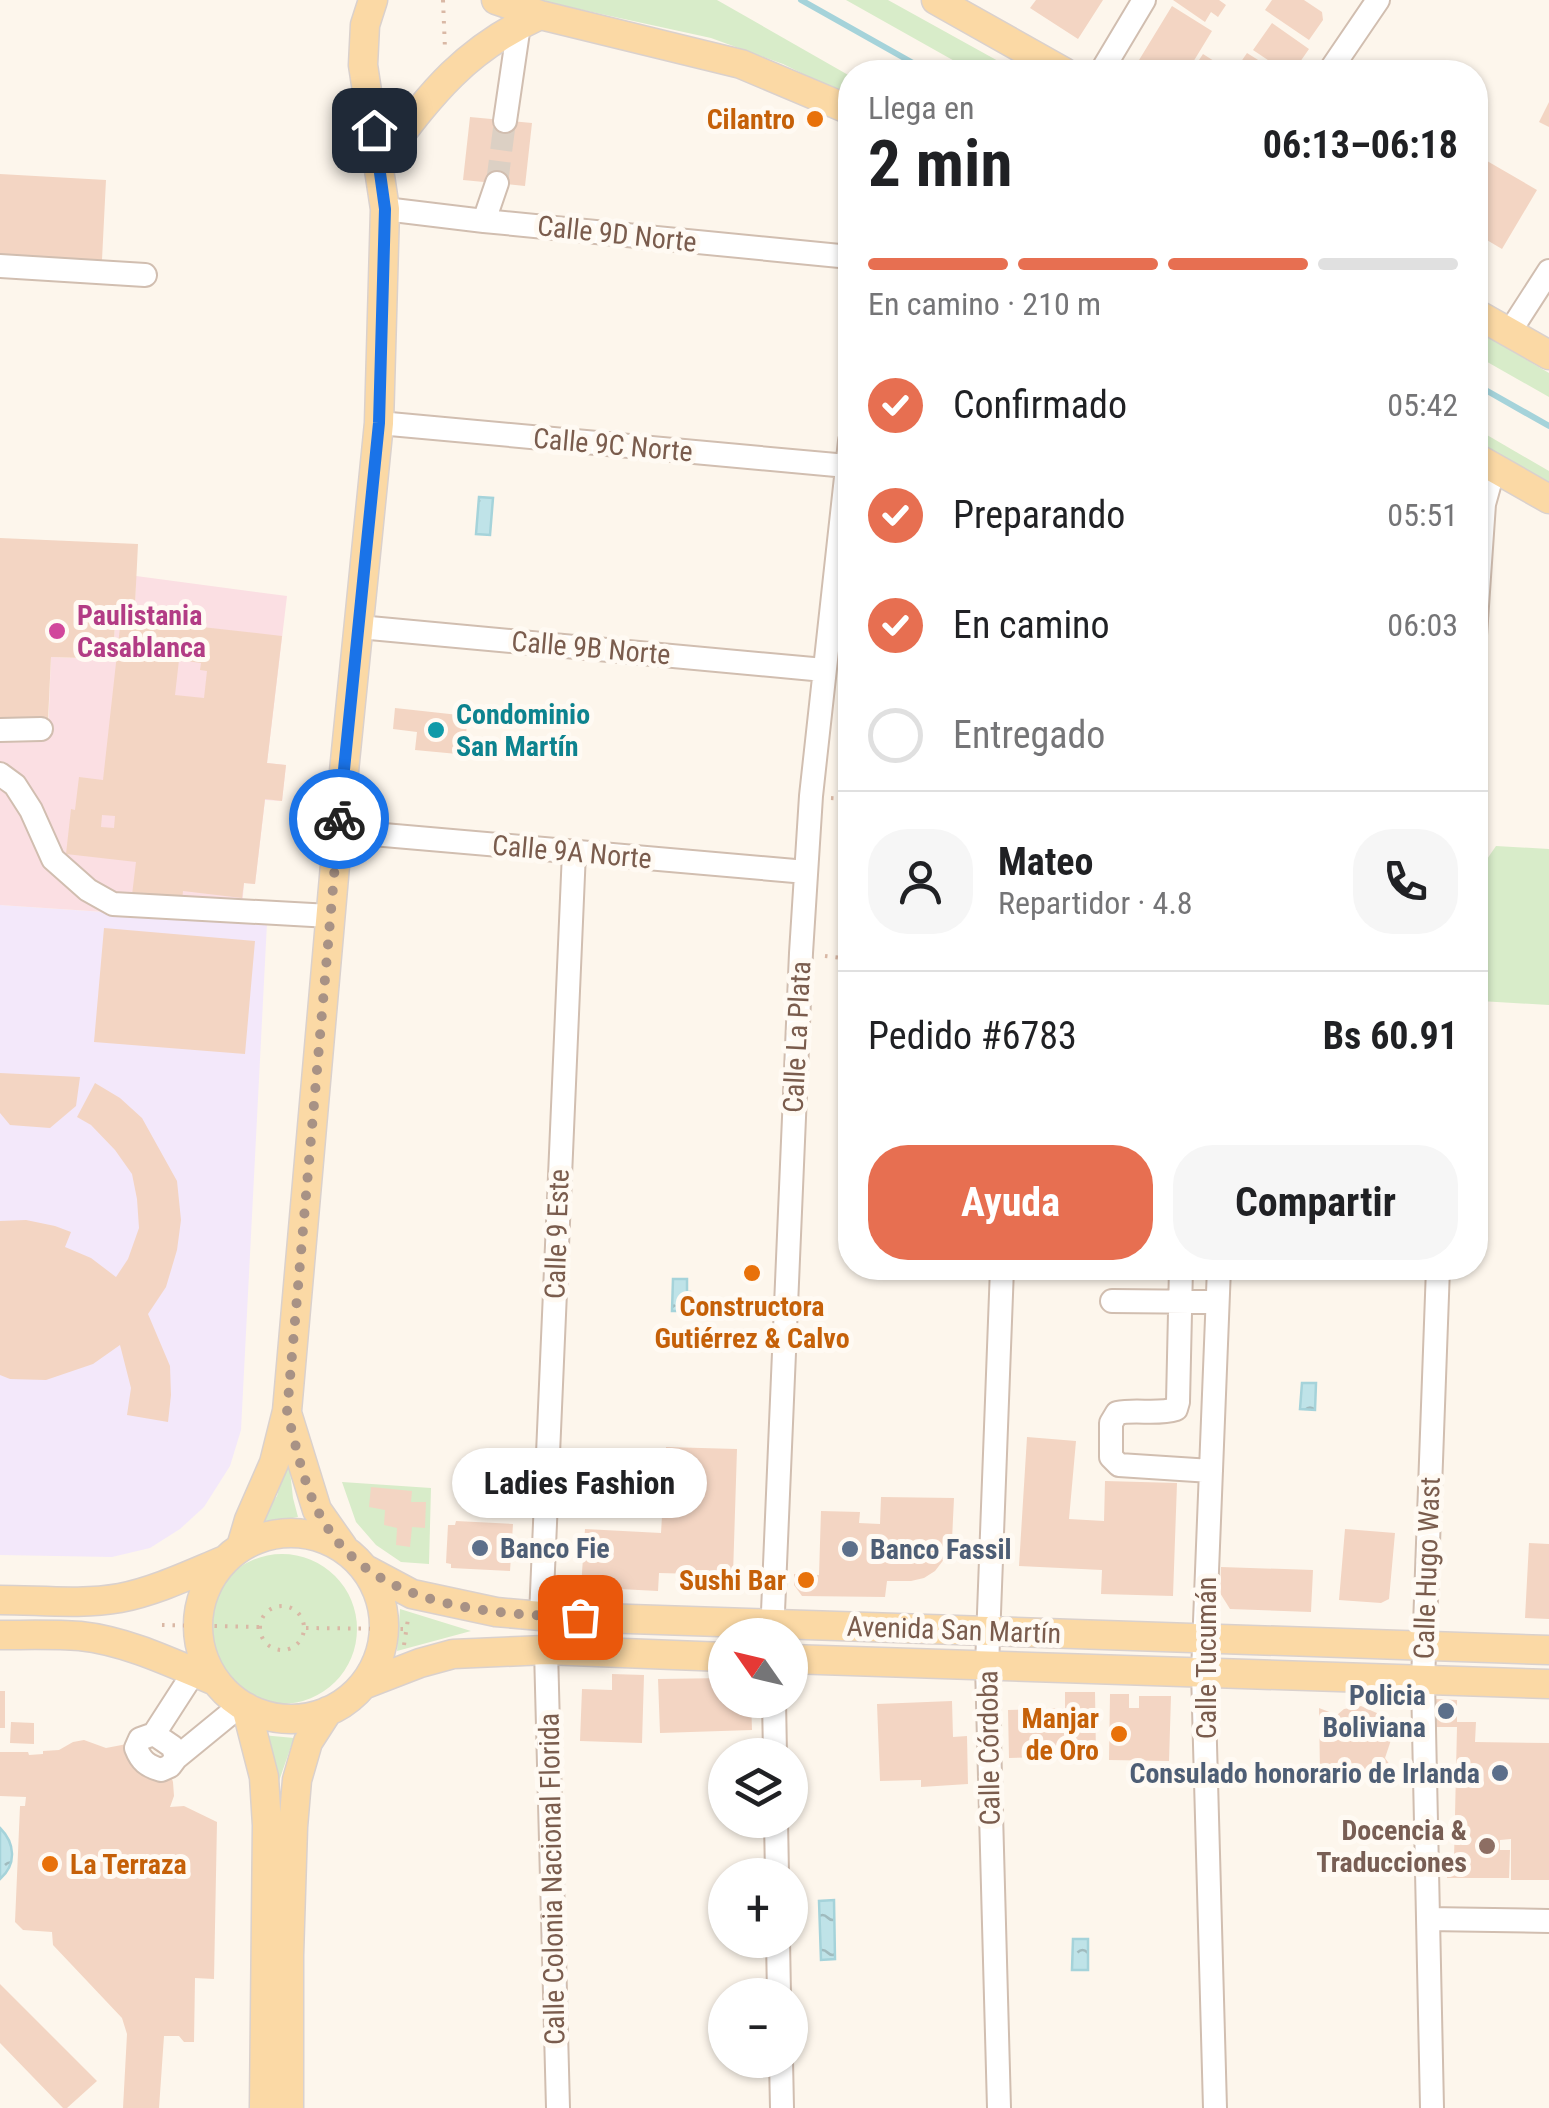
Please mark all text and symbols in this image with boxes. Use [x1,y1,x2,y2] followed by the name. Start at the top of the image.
[332,88,417,173] pin
[868,89,975,127] text: Llega en
[347,103,402,158] icon: home
[707,103,795,136] place label: Cilantro
[804,108,826,130] marker: Cilantro
[1263,123,1458,167] text: 06:13–06:18
[868,126,1012,202] text: 2 min
[536,209,698,259] street label: Calle 9D Norte
[868,285,1101,323] text: En camino · 210 m
[868,378,923,433] icon: check
[953,383,1127,427] text: Confirmado
[1387,386,1458,424] text: 05:42
[532,422,694,468] street label: Calle 9C Norte
[868,488,923,543] icon: check
[953,493,1125,537] text: Preparando
[1387,496,1458,534] text: 05:51
[868,598,923,653] icon: check
[77,599,206,664] place label: Paulistania Casablanca
[953,603,1110,647] text: En camino
[1387,606,1458,644] text: 06:03
[46,620,68,642] marker: Paulistania Casablanca
[510,625,672,671] street label: Calle 9B Norte
[456,698,590,763] place label: Condominio San Martín
[953,713,1105,757] text: Entregado
[425,719,447,741] marker: Condominio San Martín
[289,769,389,869] courier
[312,792,367,847] icon: bike
[491,829,653,875] street label: Calle 9A Norte
[868,829,973,934] button: person
[1353,829,1458,934] button: phone
[998,840,1093,884] text: Mateo
[998,884,1193,922] text: Repartidor · 4.8
[777,960,817,1114] street label: Calle La Plata
[868,1014,1077,1058] text: Pedido #6783
[1323,1014,1458,1058] text: Bs 60.91
[868,1145,1153,1260] button: Ayuda
[1173,1145,1458,1260] button: Compartir
[538,1168,576,1300] street label: Calle 9 Este
[741,1262,763,1284] marker: Constructora Gutiérrez & Calvo
[654,1290,850,1355] place label: Constructora Gutiérrez & Calvo
[452,1447,708,1517] callout: Ladies Fashion
[484,1464,675,1502] text: Ladies Fashion
[1407,1476,1447,1660] street label: Calle Hugo Wast
[500,1532,610,1565] place label: Banco Fie
[870,1533,1012,1566] place label: Banco Fassil
[469,1537,491,1559] marker: Banco Fie
[839,1538,861,1560] marker: Banco Fassil
[679,1564,786,1597] place label: Sushi Bar
[795,1569,817,1591] marker: Sushi Bar
[538,1575,623,1660] pin
[1190,1577,1223,1739] street label: Calle Tucumán
[553,1590,608,1645] icon: bag
[846,1610,1062,1650] street label: Avenida San Martín
[708,1618,808,1718] north arrow
[708,1618,808,2078] map controls
[971,1670,1007,1826] street label: Calle Córdoba
[1322,1679,1426,1744] place label: Policia Boliviana
[1435,1700,1457,1722] marker: Policia Boliviana
[1021,1702,1099,1767] place label: Manjar de Oro
[533,1713,571,2045] street label: Calle Colonia Nacional Florida
[1108,1723,1130,1745] marker: Manjar de Oro
[708,1738,808,1838] button: layers
[1129,1757,1480,1790] place label: Consulado honorario de Irlanda
[1489,1762,1511,1784] marker: Consulado honorario de Irlanda
[1316,1814,1467,1879] place label: Docencia & Traducciones
[1476,1835,1498,1857] marker: Docencia & Traducciones
[70,1848,187,1881] place label: La Terraza
[39,1853,61,1875] marker: La Terraza
[708,1858,808,1958] button: +
[708,1978,808,2078] button: −

